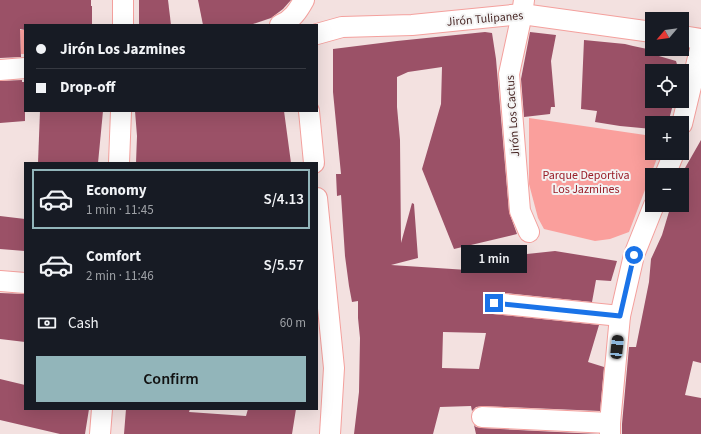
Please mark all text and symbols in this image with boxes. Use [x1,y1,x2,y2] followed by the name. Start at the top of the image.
[446,7,524,31] street label: Jirón Tulipanes
[645,12,689,56] north arrow
[645,12,689,212] map controls
[60,39,185,60] text: Jirón Los Jazmines
[645,64,689,108] button: locate
[502,75,524,157] street label: Jirón Los Cactus
[60,77,115,98] text: Drop-off
[645,116,689,160] button: +
[543,167,630,198] park label: Parque Deportiva Los Jazmines
[645,168,689,212] button: −
[86,180,147,201] text: Economy
[38,181,74,217] icon: car
[263,189,304,210] text: S/4.13
[86,201,154,219] text: 1 min · 11:45
[461,245,527,273] callout: 1 min
[86,246,141,267] text: Comfort
[625,246,643,264] route start
[38,247,74,283] icon: car
[479,250,509,268] text: 1 min
[263,255,304,276] text: S/5.57
[86,267,154,285] text: 2 min · 11:46
[485,294,503,312] route end
[36,312,58,334] icon: cash
[68,313,99,334] text: Cash
[280,314,306,332] text: 60 m
[610,334,624,360] car
[36,356,306,402] button: Confirm

